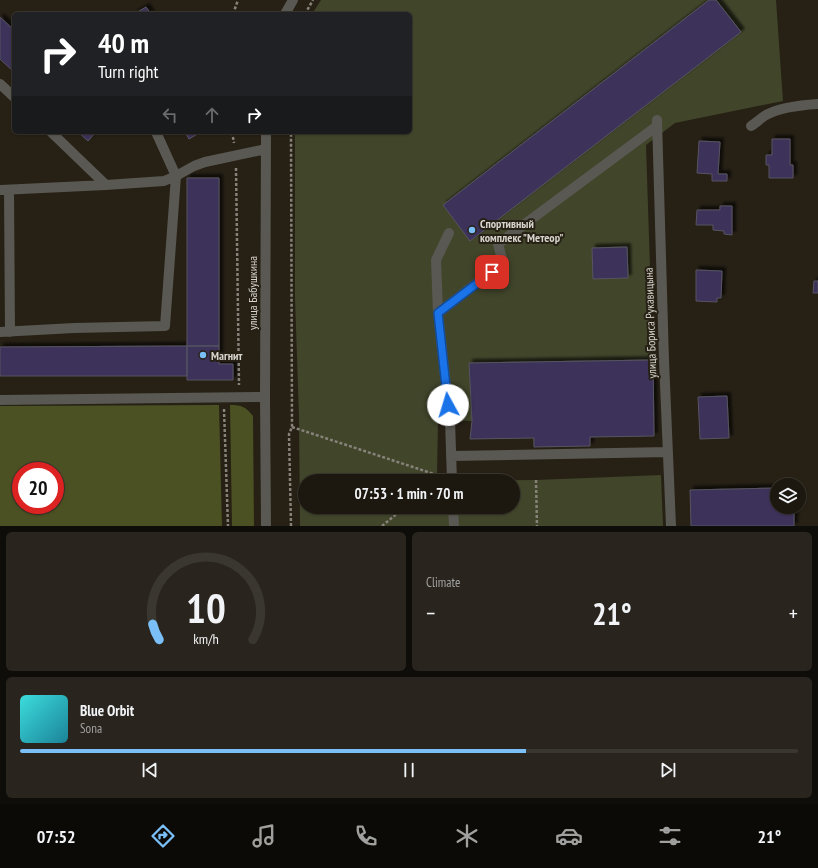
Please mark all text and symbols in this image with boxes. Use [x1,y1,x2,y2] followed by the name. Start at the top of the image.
[98,24,149,61] text: 40 m
[32,28,84,80] icon: right
[98,60,158,83] text: Turn right
[159,104,181,126] icon: left
[201,104,223,126] icon: ahead
[243,104,265,126] icon: right
[480,216,564,245] place label: Спортивный комплекс "Метеор"
[467,225,477,235] marker: Спортивный комплекс "Метеор"
[475,255,509,289] pin
[245,256,260,330] street label: улица Бабушкина
[481,261,503,283] icon: arrive
[641,267,659,379] street label: улица Бориса Рукавицына
[211,348,243,363] place label: Магнит
[198,350,208,360] marker: Магнит
[427,384,469,426] position arrow
[12,462,64,514] speed limit sign: 20
[770,478,806,514] map controls
[770,478,806,514] button: layers
[355,484,463,503] text: 07:53 · 1 min · 70 m
[426,574,460,591] text: Climate
[186,580,226,633] text: 10
[592,594,632,633] text: 21°
[426,599,435,627] text: −
[789,599,798,627] text: +
[193,628,219,647] text: km/h
[80,701,134,720] text: Blue Orbit
[80,720,102,737] text: Sona
[139,759,161,781] icon: previous
[398,759,420,781] icon: pause
[657,759,679,781] icon: next
[149,822,177,850] icon: directions
[250,822,278,850] icon: music
[352,822,380,850] icon: phone
[453,822,481,850] icon: climate
[555,822,583,850] icon: car
[656,822,684,850] icon: filters
[37,825,76,848] text: 07:52
[757,825,781,848] text: 21°

